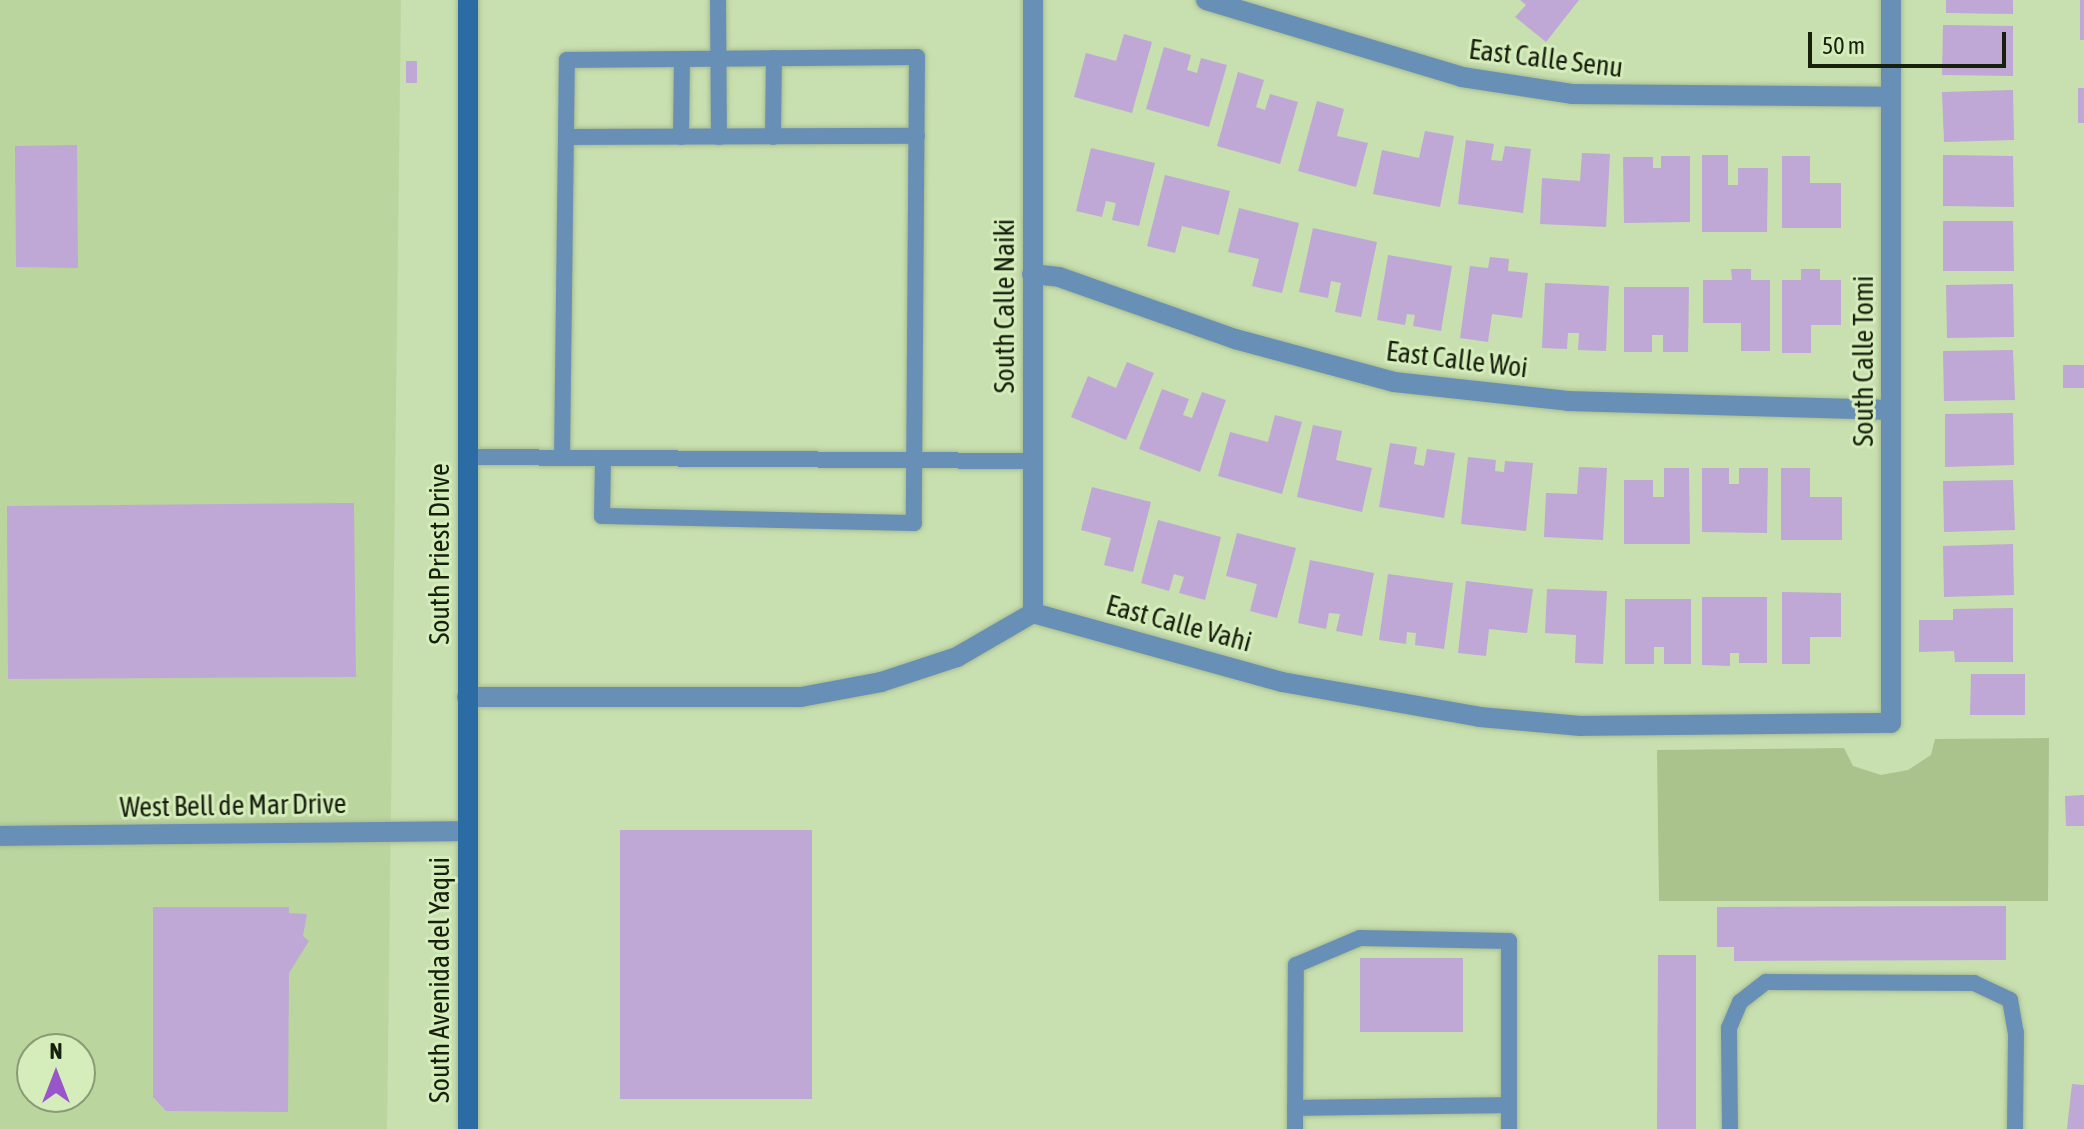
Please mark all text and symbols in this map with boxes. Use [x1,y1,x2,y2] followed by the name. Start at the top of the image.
[1812,16,2010,66] scale bar
[1467,32,1625,84] street label: East Calle Senu
[1822,32,1865,59] text: 50 m
[987,219,1021,393] street label: South Calle Naiki
[1846,275,1880,447] street label: South Calle Tomi
[1384,334,1530,384] street label: East Calle Woi
[422,463,456,645] street label: South Priest Drive
[1103,587,1255,659] street label: East Calle Vahi
[119,786,347,824] street label: West Bell de Mar Drive
[422,857,456,1103] street label: South Avenida del Yaqui
[16,1033,96,1113] north arrow
[50,1038,62,1064] text: N

